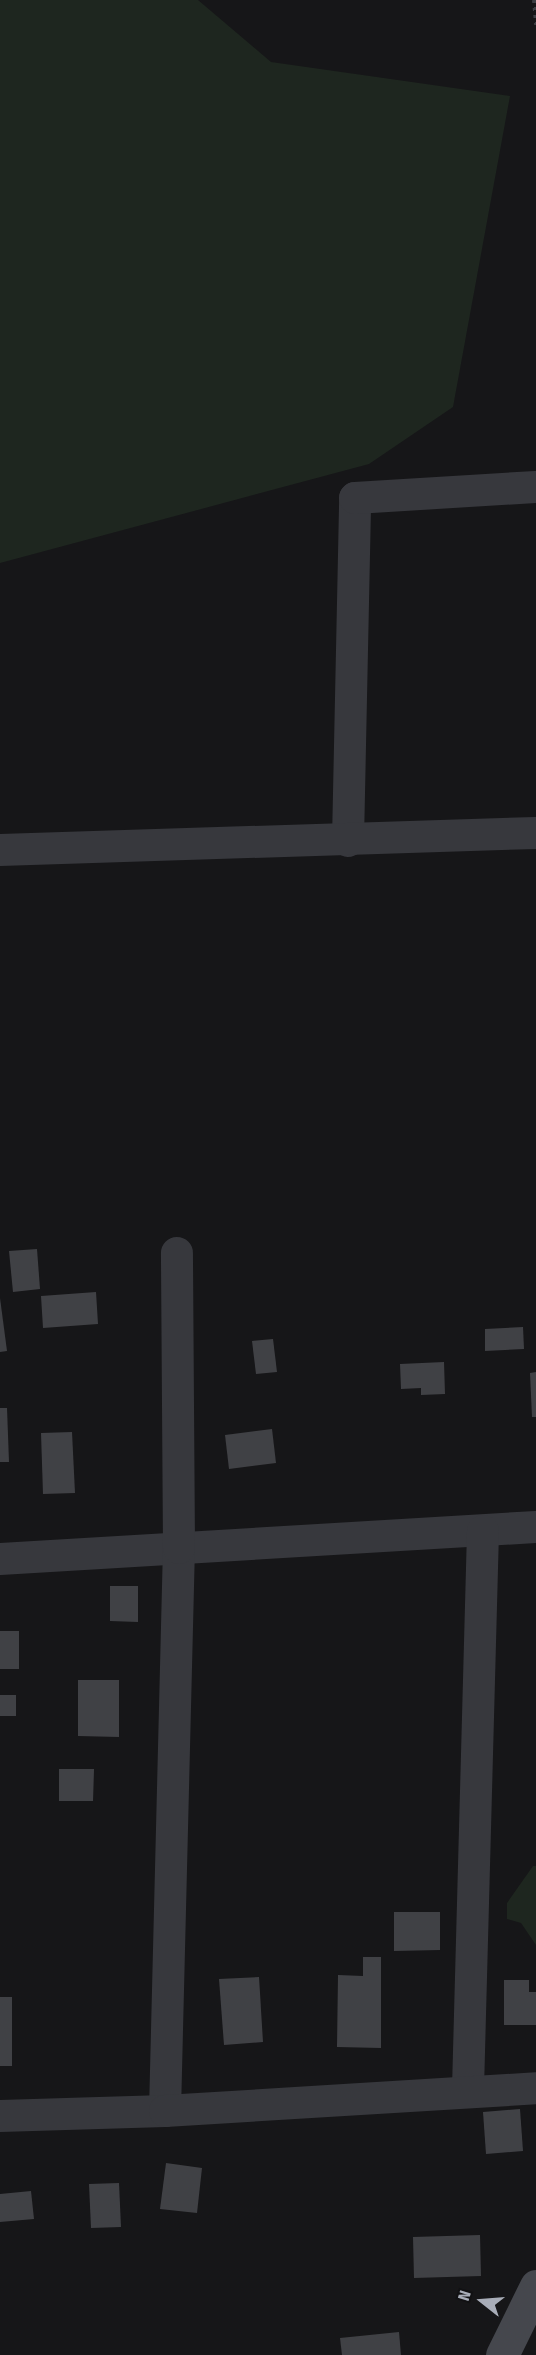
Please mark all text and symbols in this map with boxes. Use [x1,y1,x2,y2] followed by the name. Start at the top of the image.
[452,2271,512,2331] north arrow
[454,2288,475,2303] text: N

